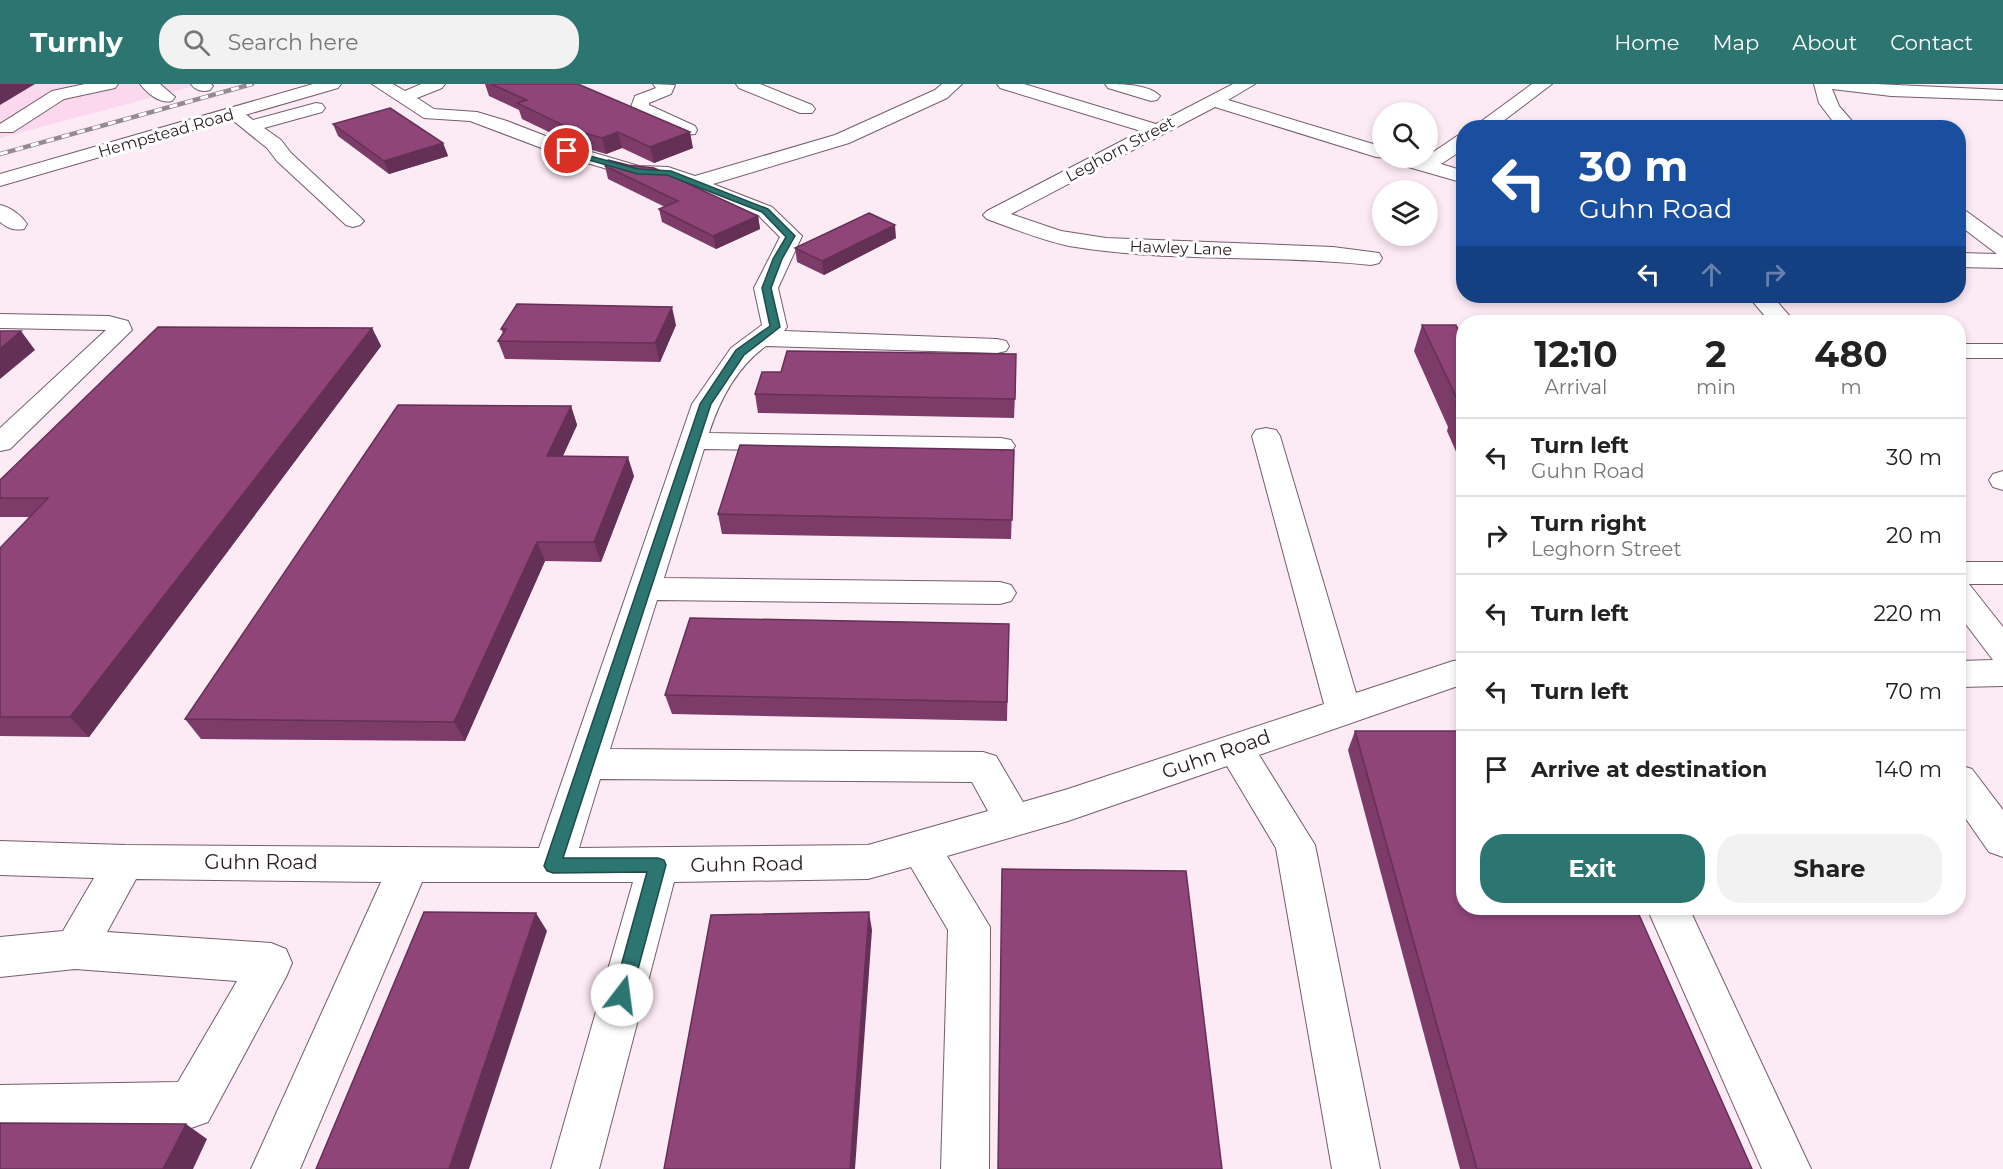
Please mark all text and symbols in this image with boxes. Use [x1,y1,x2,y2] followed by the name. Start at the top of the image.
[159,15,579,69] search box
[30,25,123,59] text: Turnly
[180,26,213,59] icon: search
[228,29,359,56] text: Search here
[1614,30,1679,55] text: Home
[1712,30,1759,55] text: Map
[1792,30,1857,55] text: About
[1890,30,1973,55] text: Contact
[1372,102,1438,246] map controls
[1372,102,1438,168] button: search
[96,105,236,161] street label: Hempstead Road
[1062,112,1178,186] street label: Leghorn Street
[541,125,592,176] pin
[550,134,583,167] icon: arrive
[1579,140,1688,192] text: 30 m
[1480,144,1558,222] icon: left
[1372,180,1438,246] button: layers
[1579,192,1732,225] text: Guhn Road
[1129,237,1233,259] street label: Hawley Lane
[1632,258,1665,291] icon: left
[1695,258,1728,291] icon: ahead
[1758,258,1791,291] icon: right
[1534,332,1618,376] text: 12:10
[1705,332,1727,376] text: 2
[1814,332,1888,376] text: 480
[1544,375,1608,399] text: Arrival
[1696,375,1736,399] text: min
[1840,375,1862,399] text: m
[1531,432,1629,459] text: Turn left
[1480,441,1513,474] icon: left
[1886,444,1942,471] text: 30 m
[1531,459,1644,483] text: Guhn Road
[1531,510,1646,537] text: Turn right
[1480,519,1513,552] icon: right
[1886,522,1942,549] text: 20 m
[1531,537,1682,561] text: Leghorn Street
[1480,597,1513,630] icon: left
[1531,600,1629,627] text: Turn left
[1873,600,1942,627] text: 220 m
[1480,675,1513,708] icon: left
[1531,678,1629,705] text: Turn left
[1886,678,1942,705] text: 70 m
[1158,724,1274,784] street label: Guhn Road
[1480,753,1513,786] icon: arrive
[1531,756,1767,783] text: Arrive at destination
[1876,756,1942,783] text: 140 m
[1480,834,1705,903] button: Exit
[1717,834,1942,903] button: Share
[204,850,318,874] street label: Guhn Road
[690,851,804,877] street label: Guhn Road
[590,963,654,1027] position arrow

